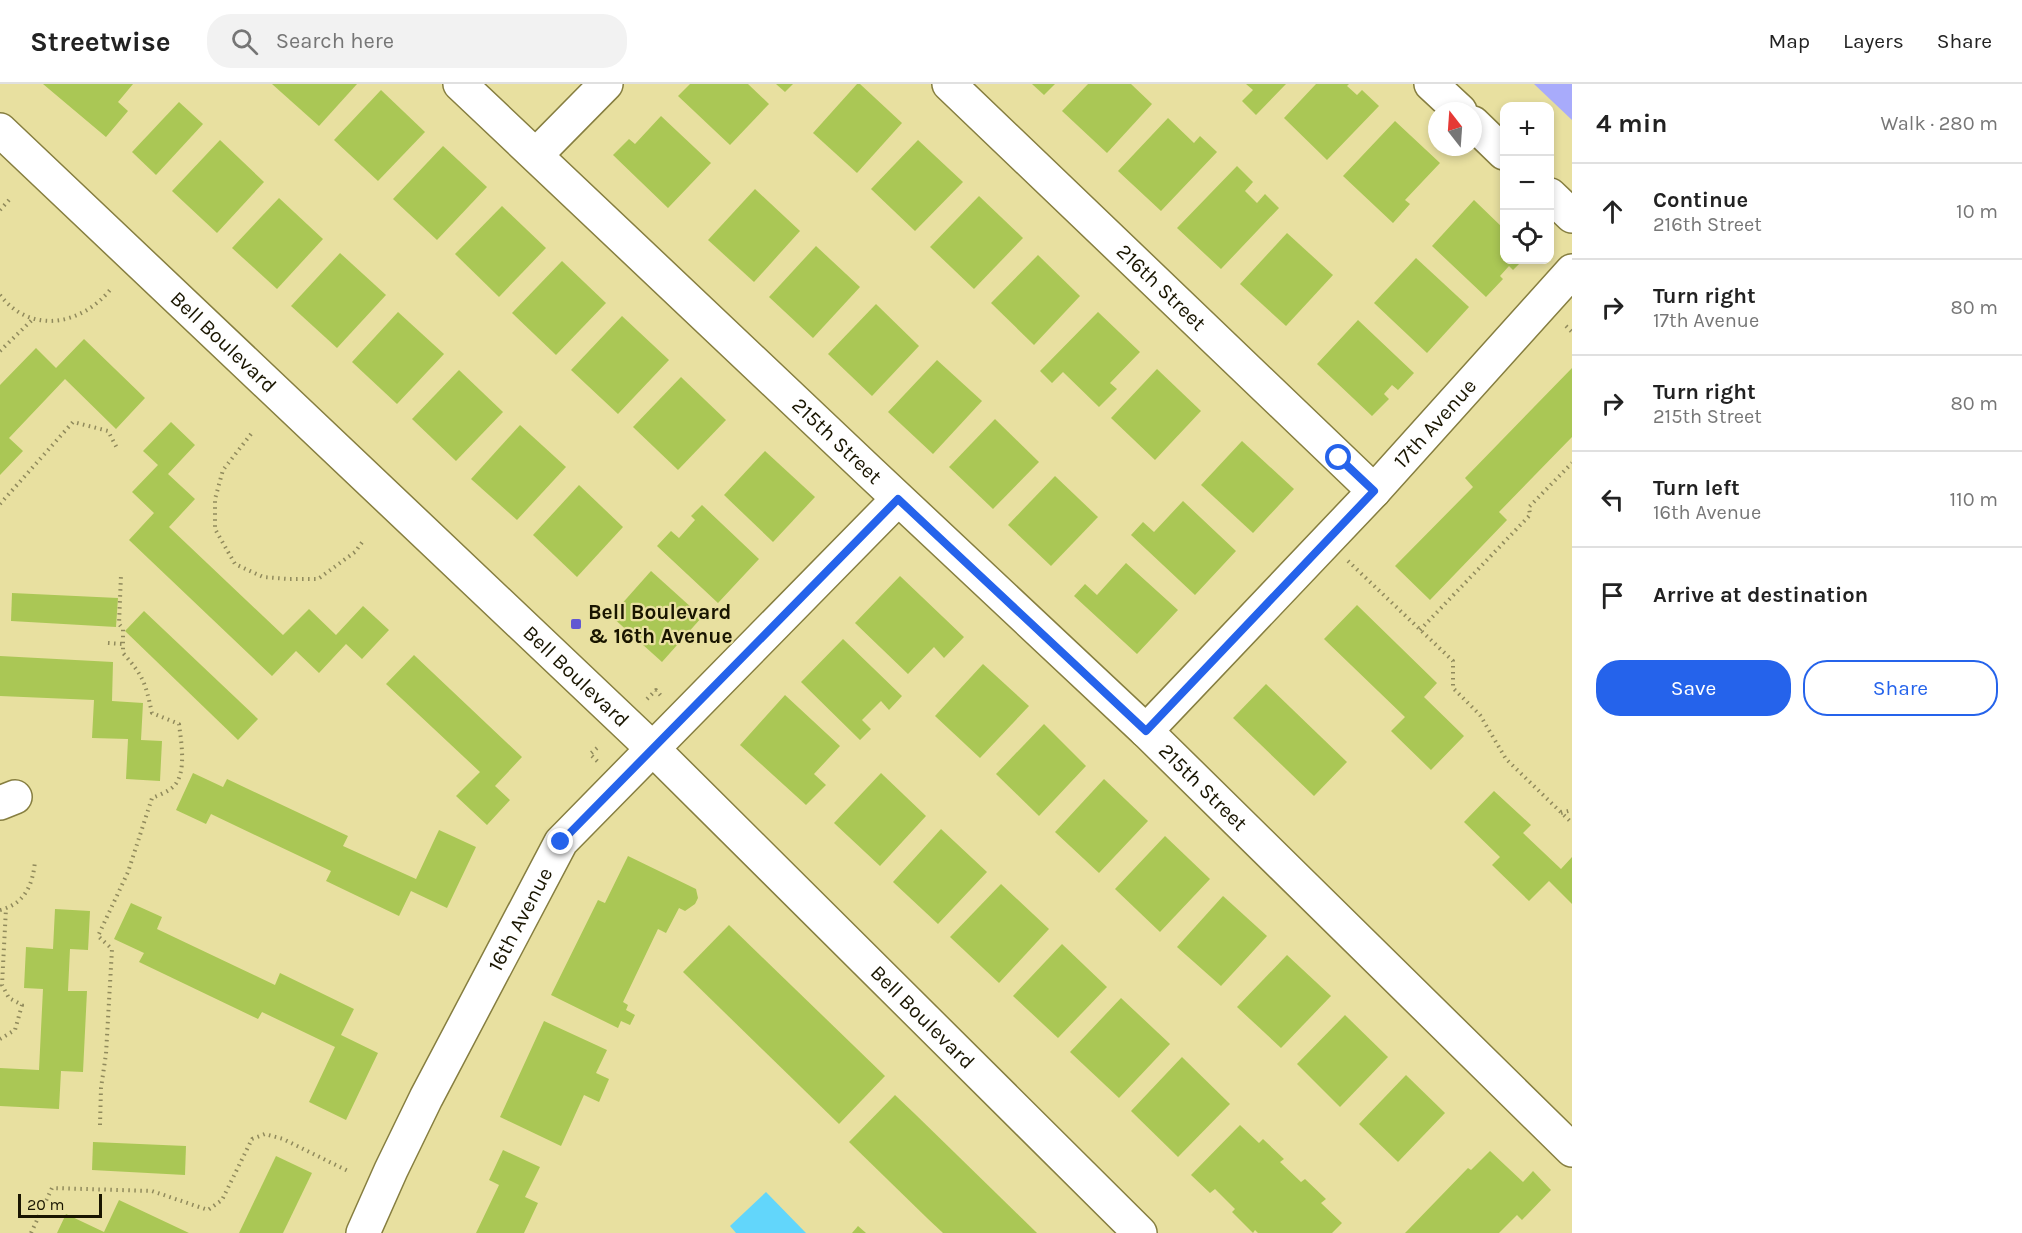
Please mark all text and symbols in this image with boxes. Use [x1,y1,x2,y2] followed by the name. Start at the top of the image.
[207,14,627,68] search box
[30,25,171,58] text: Streetwise
[228,25,261,58] icon: search
[276,28,394,54] text: Search here
[1768,29,1810,53] text: Map
[1843,29,1904,53] text: Layers
[1937,29,1992,53] text: Share
[1428,102,1482,156] north arrow
[1500,102,1554,264] map controls
[1500,102,1554,156] button: +
[1596,108,1667,139] text: 4 min
[1881,112,1998,135] text: Walk · 280 m
[1500,156,1554,210] button: −
[1653,187,1748,213] text: Continue
[1596,195,1629,228] icon: ahead
[1956,200,1998,223] text: 10 m
[1500,210,1554,264] button: locate
[1653,213,1762,236] text: 216th Street
[1112,239,1211,336] street label: 216th Street
[1653,283,1756,309] text: Turn right
[166,286,281,398] street label: Bell Boulevard
[1596,291,1629,324] icon: right
[1950,296,1998,319] text: 80 m
[1653,309,1759,332] text: 17th Avenue
[1389,374,1481,473] street label: 17th Avenue
[1653,379,1756,405] text: Turn right
[1596,387,1629,420] icon: right
[1950,392,1998,415] text: 80 m
[787,393,887,489] street label: 215th Street
[1653,405,1762,428] text: 215th Street
[1325,444,1351,470] route start
[1653,475,1740,501] text: Turn left
[1596,483,1629,516] icon: left
[1949,488,1998,511] text: 110 m
[1653,501,1761,524] text: 16th Avenue
[1596,579,1629,612] icon: arrive
[1653,582,1868,608] text: Arrive at destination
[588,600,733,648] place label: Bell Boulevard & 16th Avenue
[569,617,583,631] marker: Bell Boulevard & 16th Avenue
[518,620,634,732] street label: Bell Boulevard
[1596,660,1791,716] button: Save
[1803,660,1998,716] button: Share
[1154,738,1252,836] street label: 215th Street
[547,828,573,854] route end
[483,863,557,975] street label: 16th Avenue
[866,960,980,1074] street label: Bell Boulevard
[18,1191,102,1218] scale bar
[27,1195,65,1214] text: 20 m

